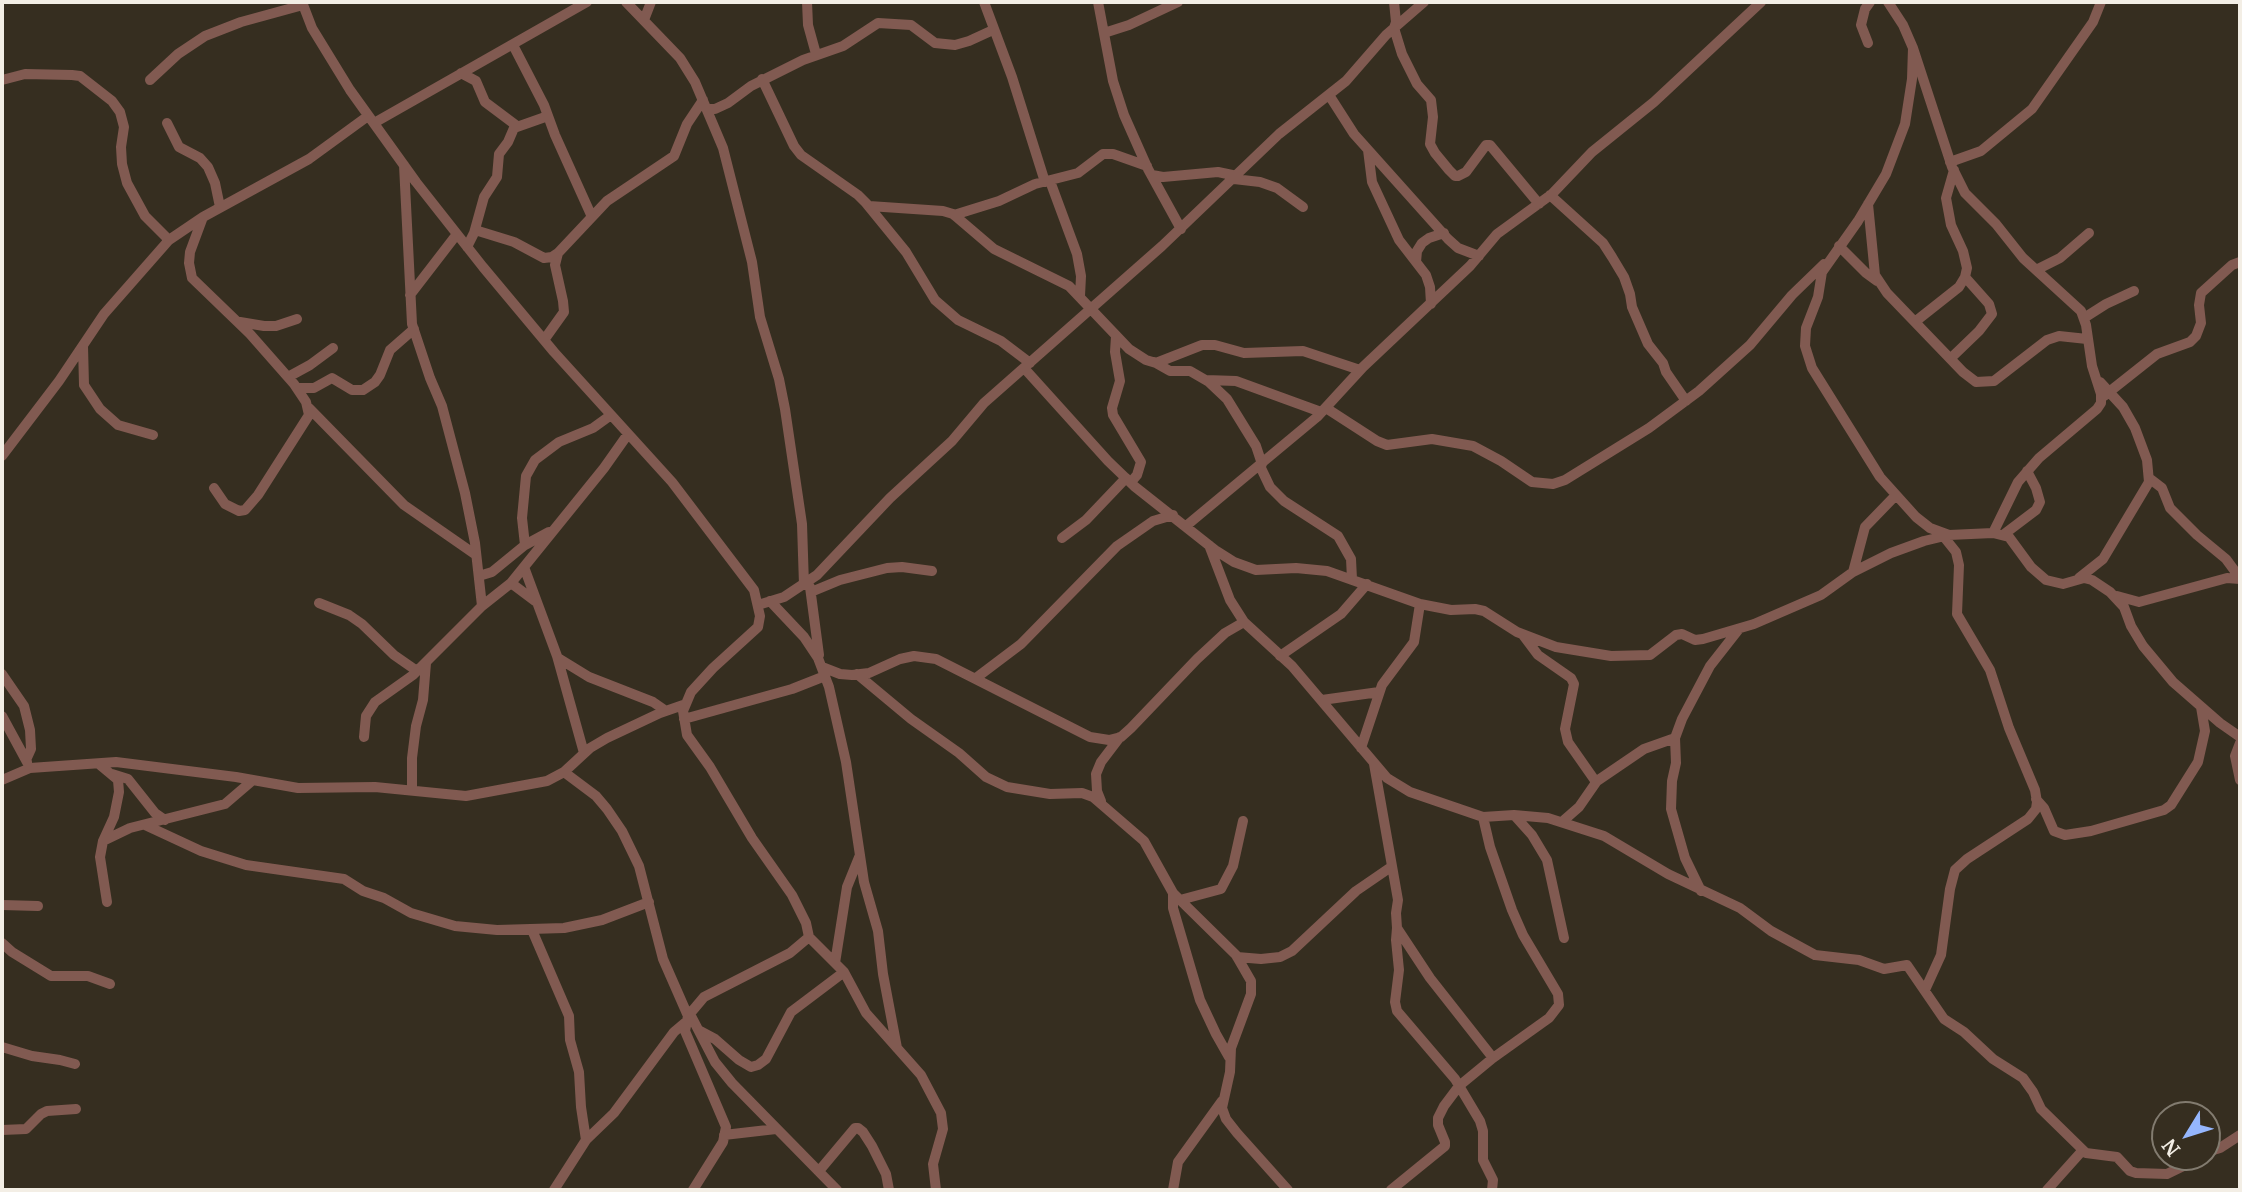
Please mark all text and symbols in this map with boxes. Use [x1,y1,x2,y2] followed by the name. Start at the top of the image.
[2151,1101,2221,1171] north arrow
[2157,1134,2185,1161] text: N

